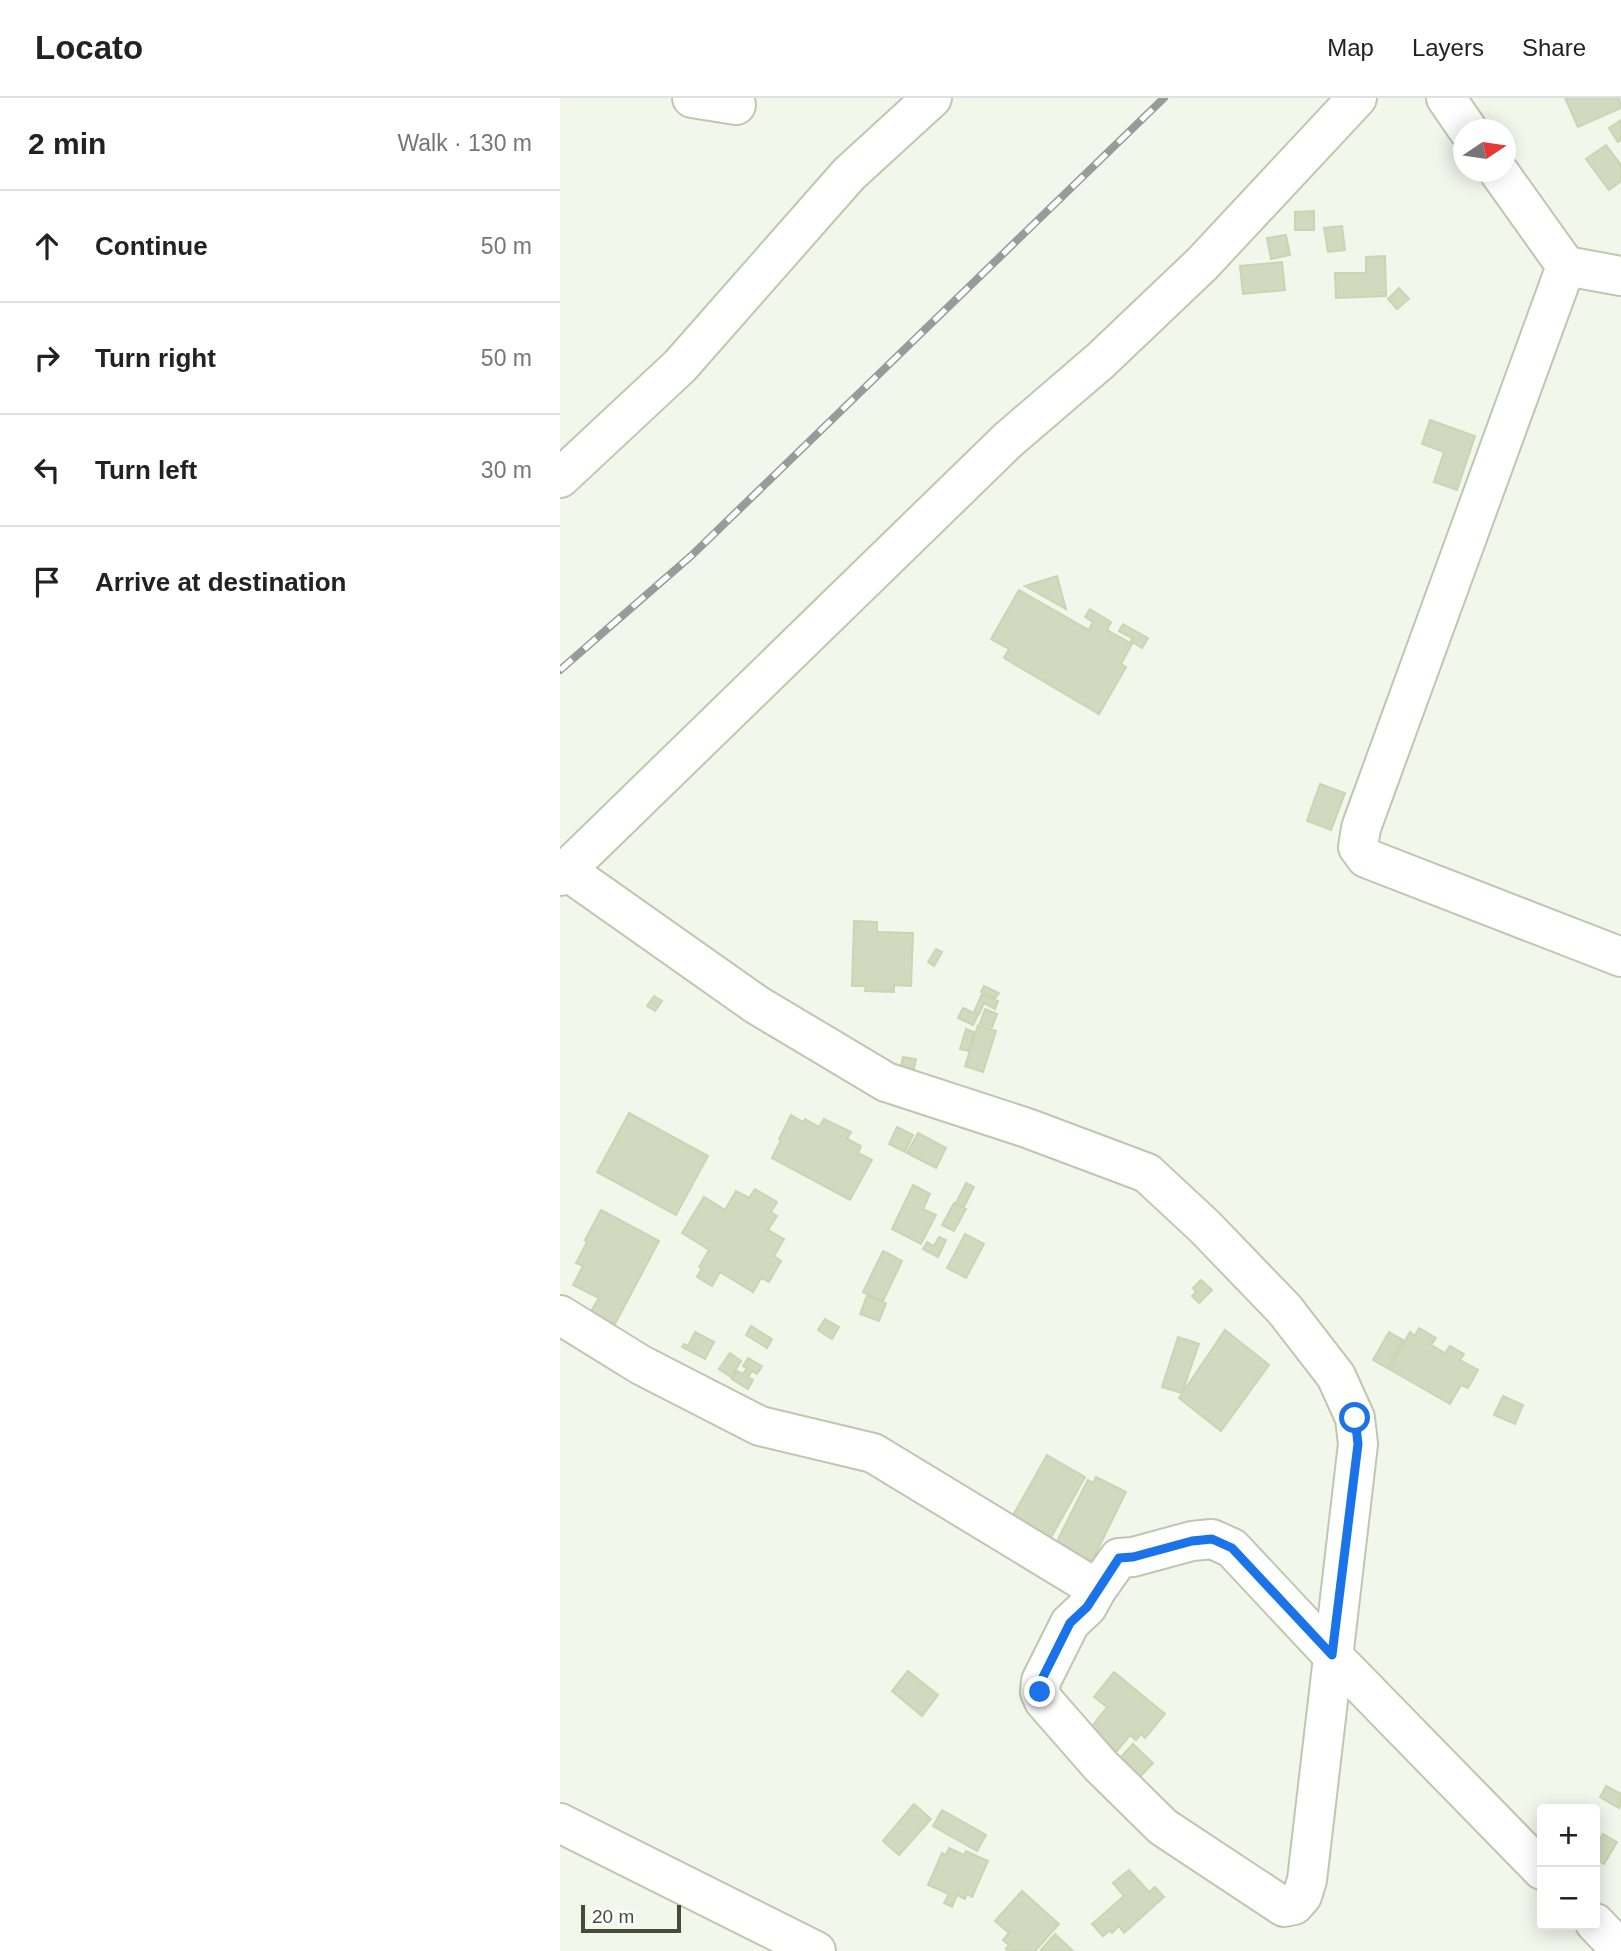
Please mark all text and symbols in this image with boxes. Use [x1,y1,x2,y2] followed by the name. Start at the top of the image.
[35,29,143,66] text: Locato
[1327,34,1374,61] text: Map
[1412,34,1484,61] text: Layers
[1522,34,1586,61] text: Share
[1453,119,1516,182] north arrow
[28,127,106,160] text: 2 min
[397,130,532,156] text: Walk · 130 m
[28,227,66,265] icon: ahead
[95,231,208,261] text: Continue
[481,233,532,259] text: 50 m
[28,339,66,377] icon: right
[95,343,216,373] text: Turn right
[481,345,532,371] text: 50 m
[28,451,66,489] icon: left
[95,455,197,485] text: Turn left
[481,457,532,483] text: 30 m
[28,563,66,601] icon: arrive
[95,567,346,597] text: Arrive at destination
[1339,1402,1370,1433] route start
[1024,1676,1055,1707] route end
[1537,1804,1600,1930] map controls
[1537,1804,1600,1867] button: +
[1537,1867,1600,1930] button: −
[581,1902,681,1934] scale bar
[592,1906,634,1927] text: 20 m

